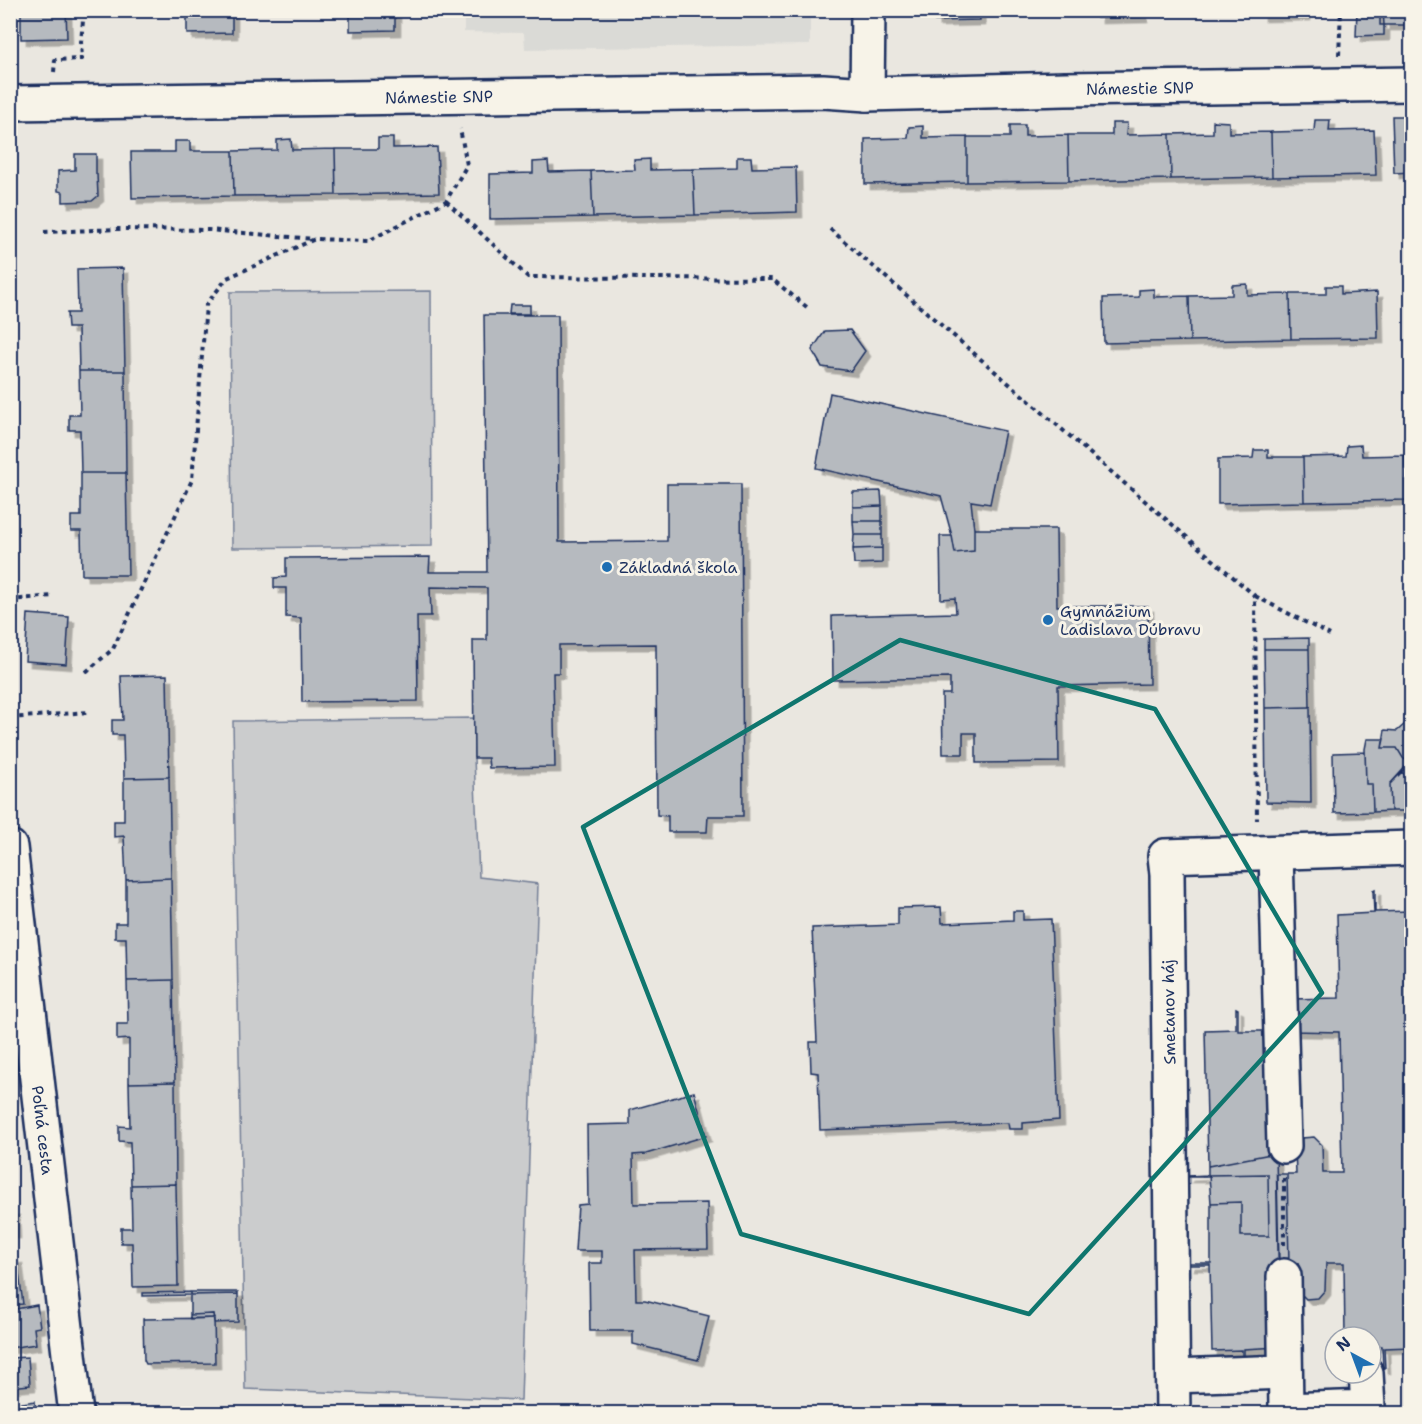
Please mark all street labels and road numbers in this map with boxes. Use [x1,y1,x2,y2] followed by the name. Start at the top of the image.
[1086,77,1194,99] street label: Námestie SNP
[385,85,493,108] street label: Námestie SNP
[1158,959,1180,1065] street label: Smetanov háj
[27,1084,59,1176] street label: Poľná cesta

